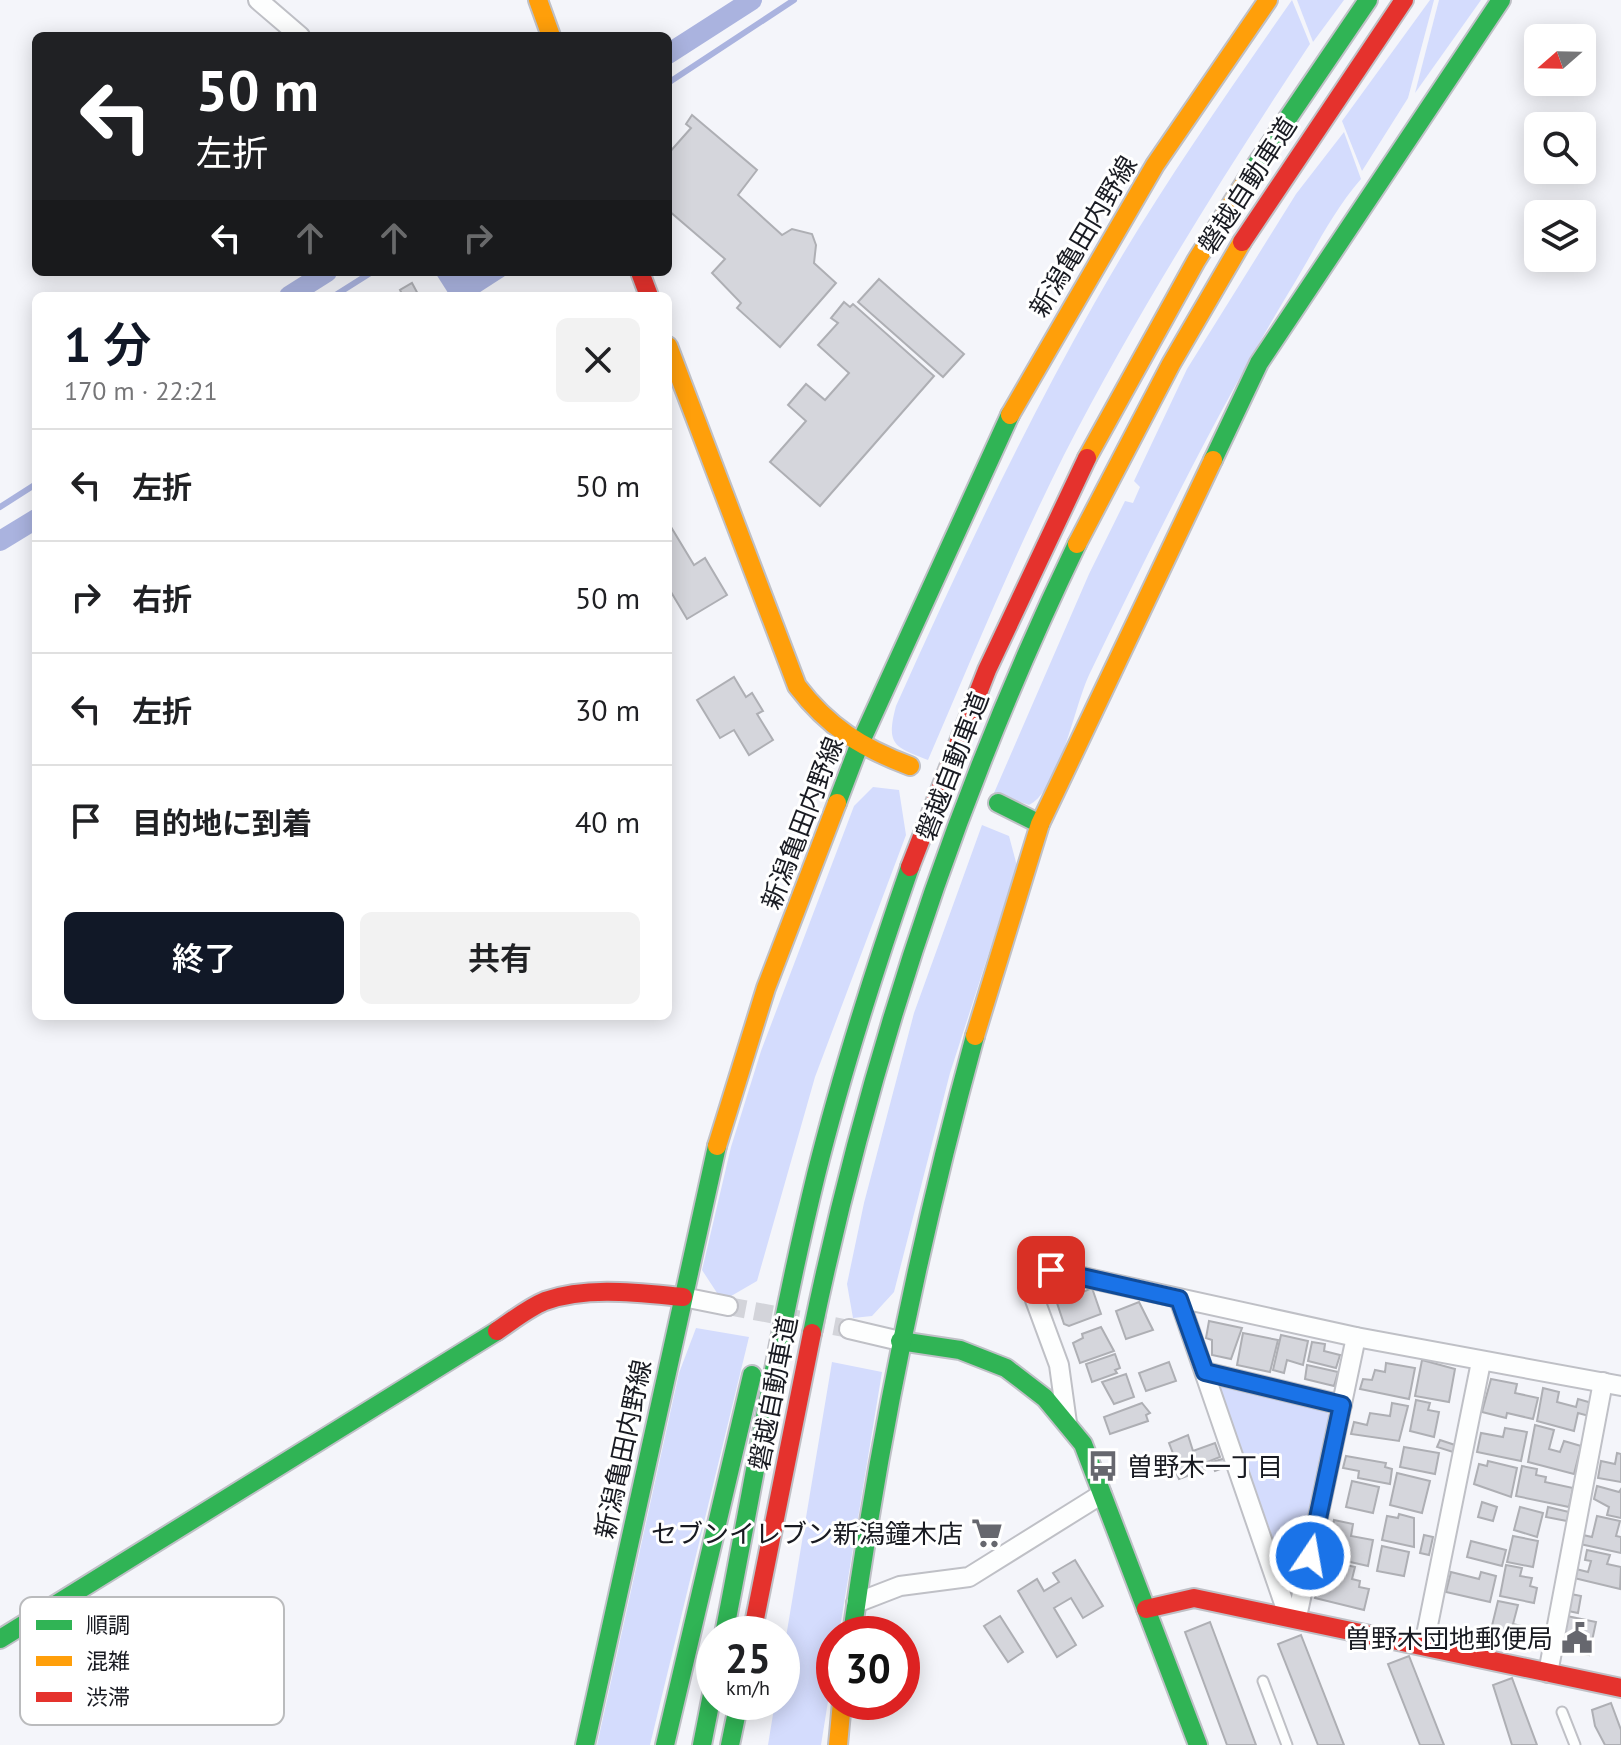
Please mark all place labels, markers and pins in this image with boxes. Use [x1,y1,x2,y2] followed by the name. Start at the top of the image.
[1017,1236,1085,1304] pin
[1086,1449,1120,1483] bus stop icon: 曽野木一丁目
[1127,1450,1283,1483] place label: 曽野木一丁目
[970,1516,1004,1550] supermarket icon: セブンイレブン新潟鐘木店
[651,1517,963,1550] place label: セブンイレブン新潟鐘木店
[1560,1621,1594,1655] public building icon: 曽野木団地郵便局
[1345,1622,1553,1655] place label: 曽野木団地郵便局

